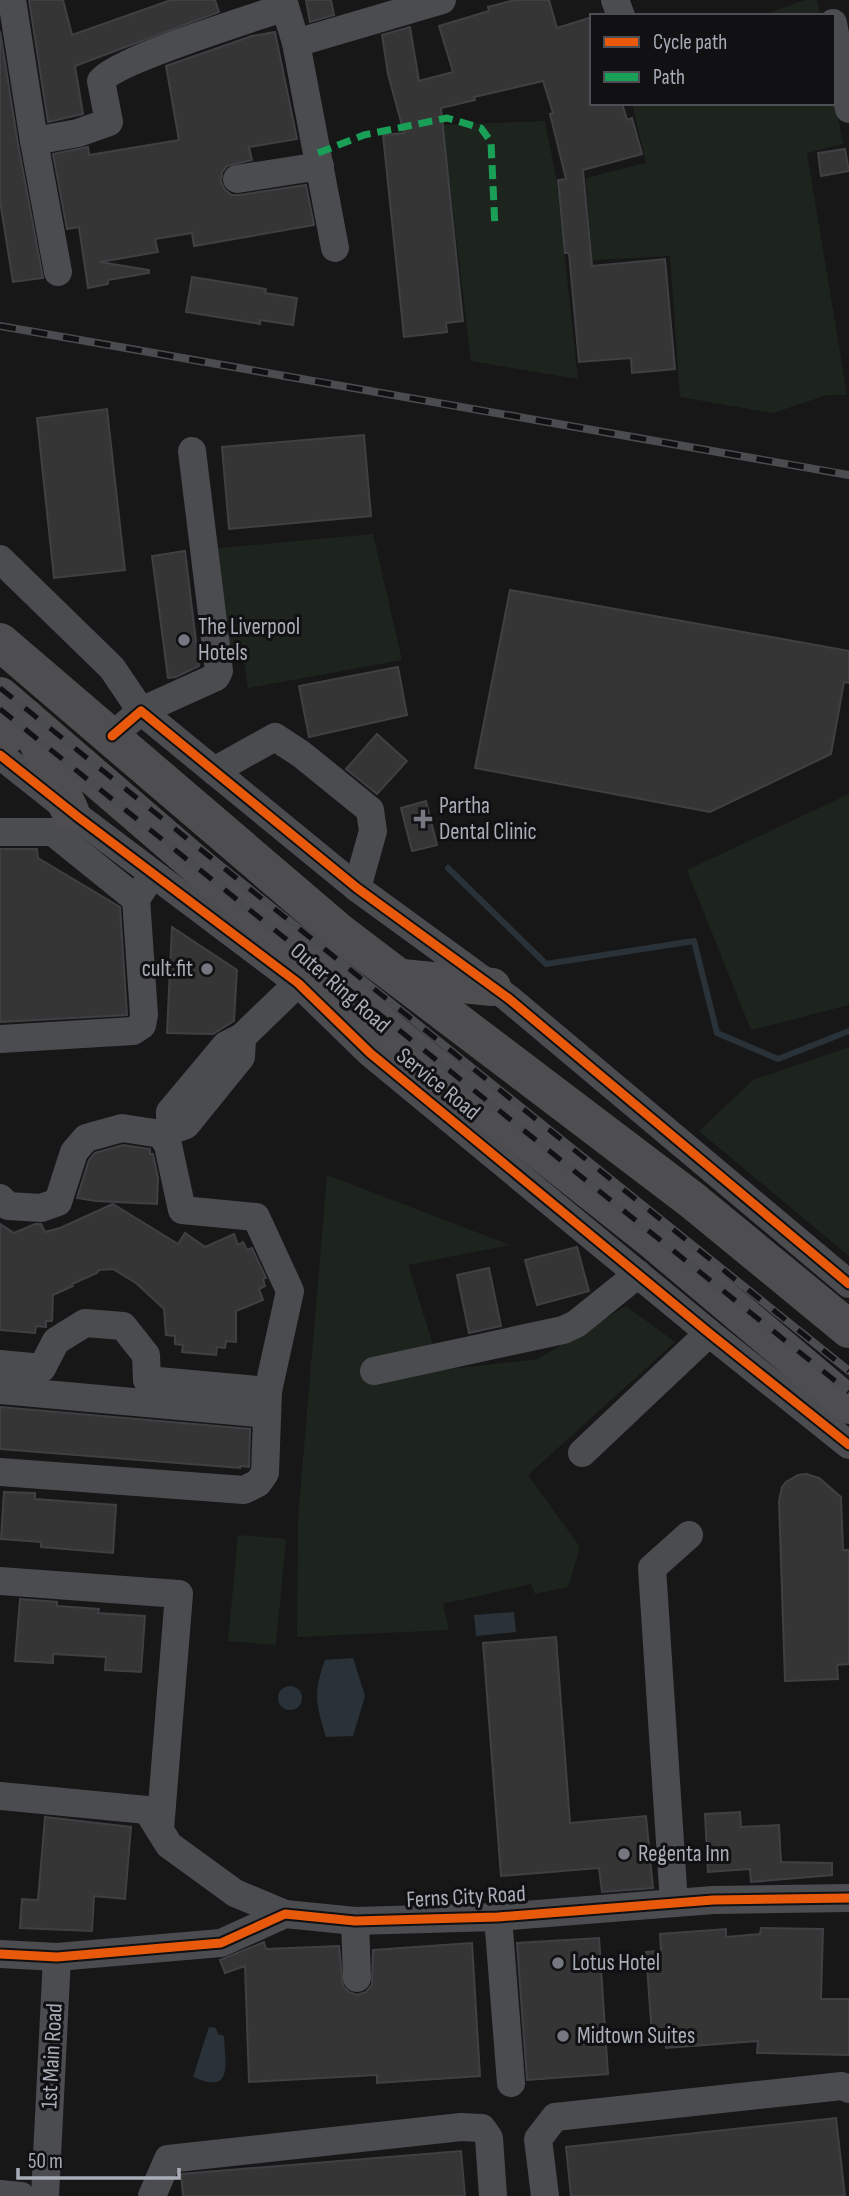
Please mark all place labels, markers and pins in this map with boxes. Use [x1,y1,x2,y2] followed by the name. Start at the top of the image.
[198,613,300,667] place label: The Liverpool Hotels
[176,632,192,648] marker: The Liverpool Hotels
[439,792,537,846] place label: Partha Dental Clinic
[413,809,433,829] marker: Partha Dental Clinic
[142,955,193,983] place label: cult.fit
[199,961,215,977] marker: cult.fit
[638,1840,730,1868] place label: Regenta Inn
[616,1846,632,1862] marker: Regenta Inn
[572,1949,660,1977] place label: Lotus Hotel
[550,1955,566,1971] marker: Lotus Hotel
[577,2022,695,2050] place label: Midtown Suites
[555,2028,571,2044] marker: Midtown Suites

